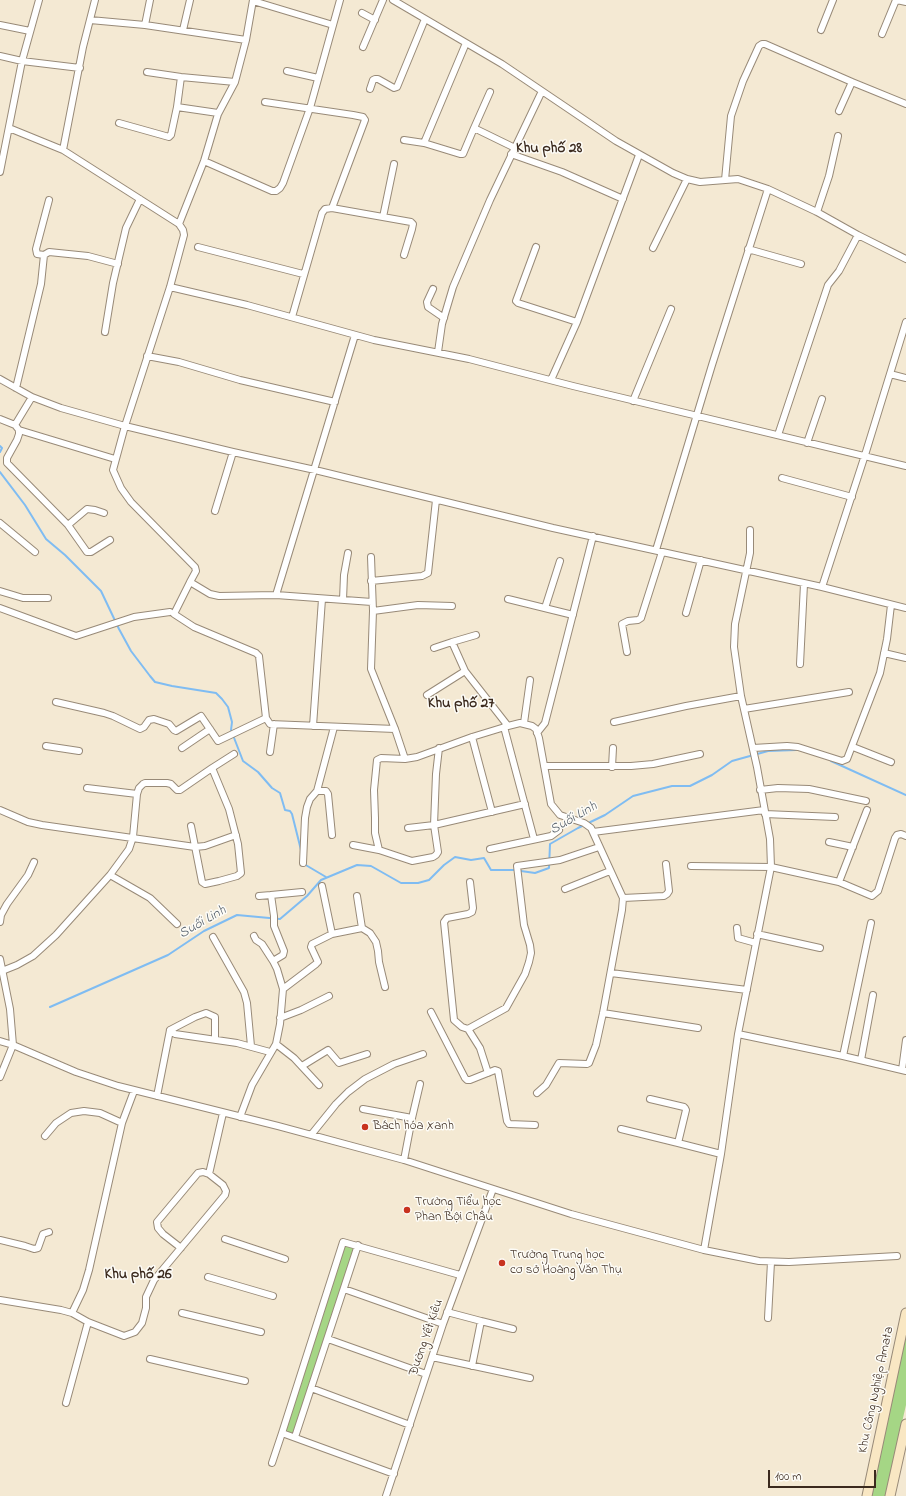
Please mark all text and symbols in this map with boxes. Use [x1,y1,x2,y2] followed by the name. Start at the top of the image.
[516,141,582,159] district label: Khu phố 28
[428,696,494,714] district label: Khu phố 27
[547,799,601,839] water label: Suối Linh
[176,903,230,943] water label: Suối Linh
[373,1119,454,1135] place label: Bách hóa Xanh
[360,1122,370,1132] marker: Bách hóa Xanh
[415,1195,501,1226] place label: Trường Tiểu học Phan Bội Châu
[402,1205,412,1215] marker: Trường Tiểu học Phan Bội Châu
[510,1248,622,1279] place label: Trường Trung học cơ sở Hoàng Văn Thụ
[497,1258,507,1268] marker: Trường Trung học cơ sở Hoàng Văn Thụ
[104,1267,172,1285] district label: Khu phố 26
[407,1298,447,1378] street label: Đường Yết Kiêu
[856,1325,898,1455] street label: Khu Công Nghiệp Amata
[770,1462,878,1488] scale bar
[775,1468,802,1486] text: 100 m

